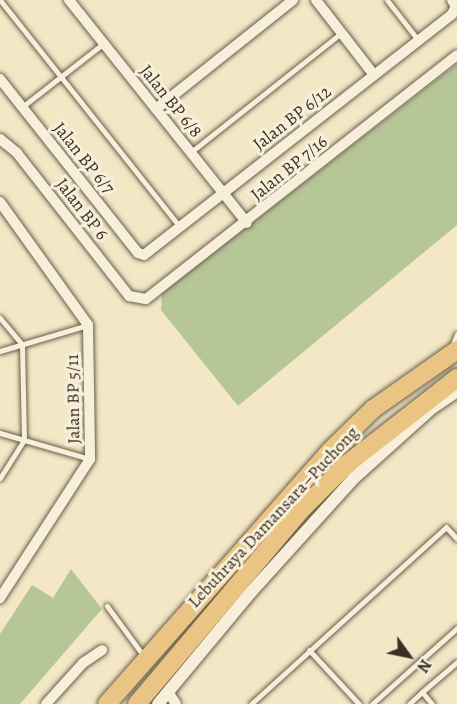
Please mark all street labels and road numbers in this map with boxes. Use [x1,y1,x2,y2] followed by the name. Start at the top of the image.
[135,60,207,142] street label: Jalan BP 6/8
[249,81,335,155] street label: Jalan BP 6/12
[49,118,119,198] street label: Jalan BP 6/7
[246,131,332,205] street label: Jalan BP 7/16
[51,174,113,244] street label: Jalan BP 6
[61,354,85,444] street label: Jalan BP 5/11
[183,422,363,612] street label: Lebuhraya Damansara–Puchong

